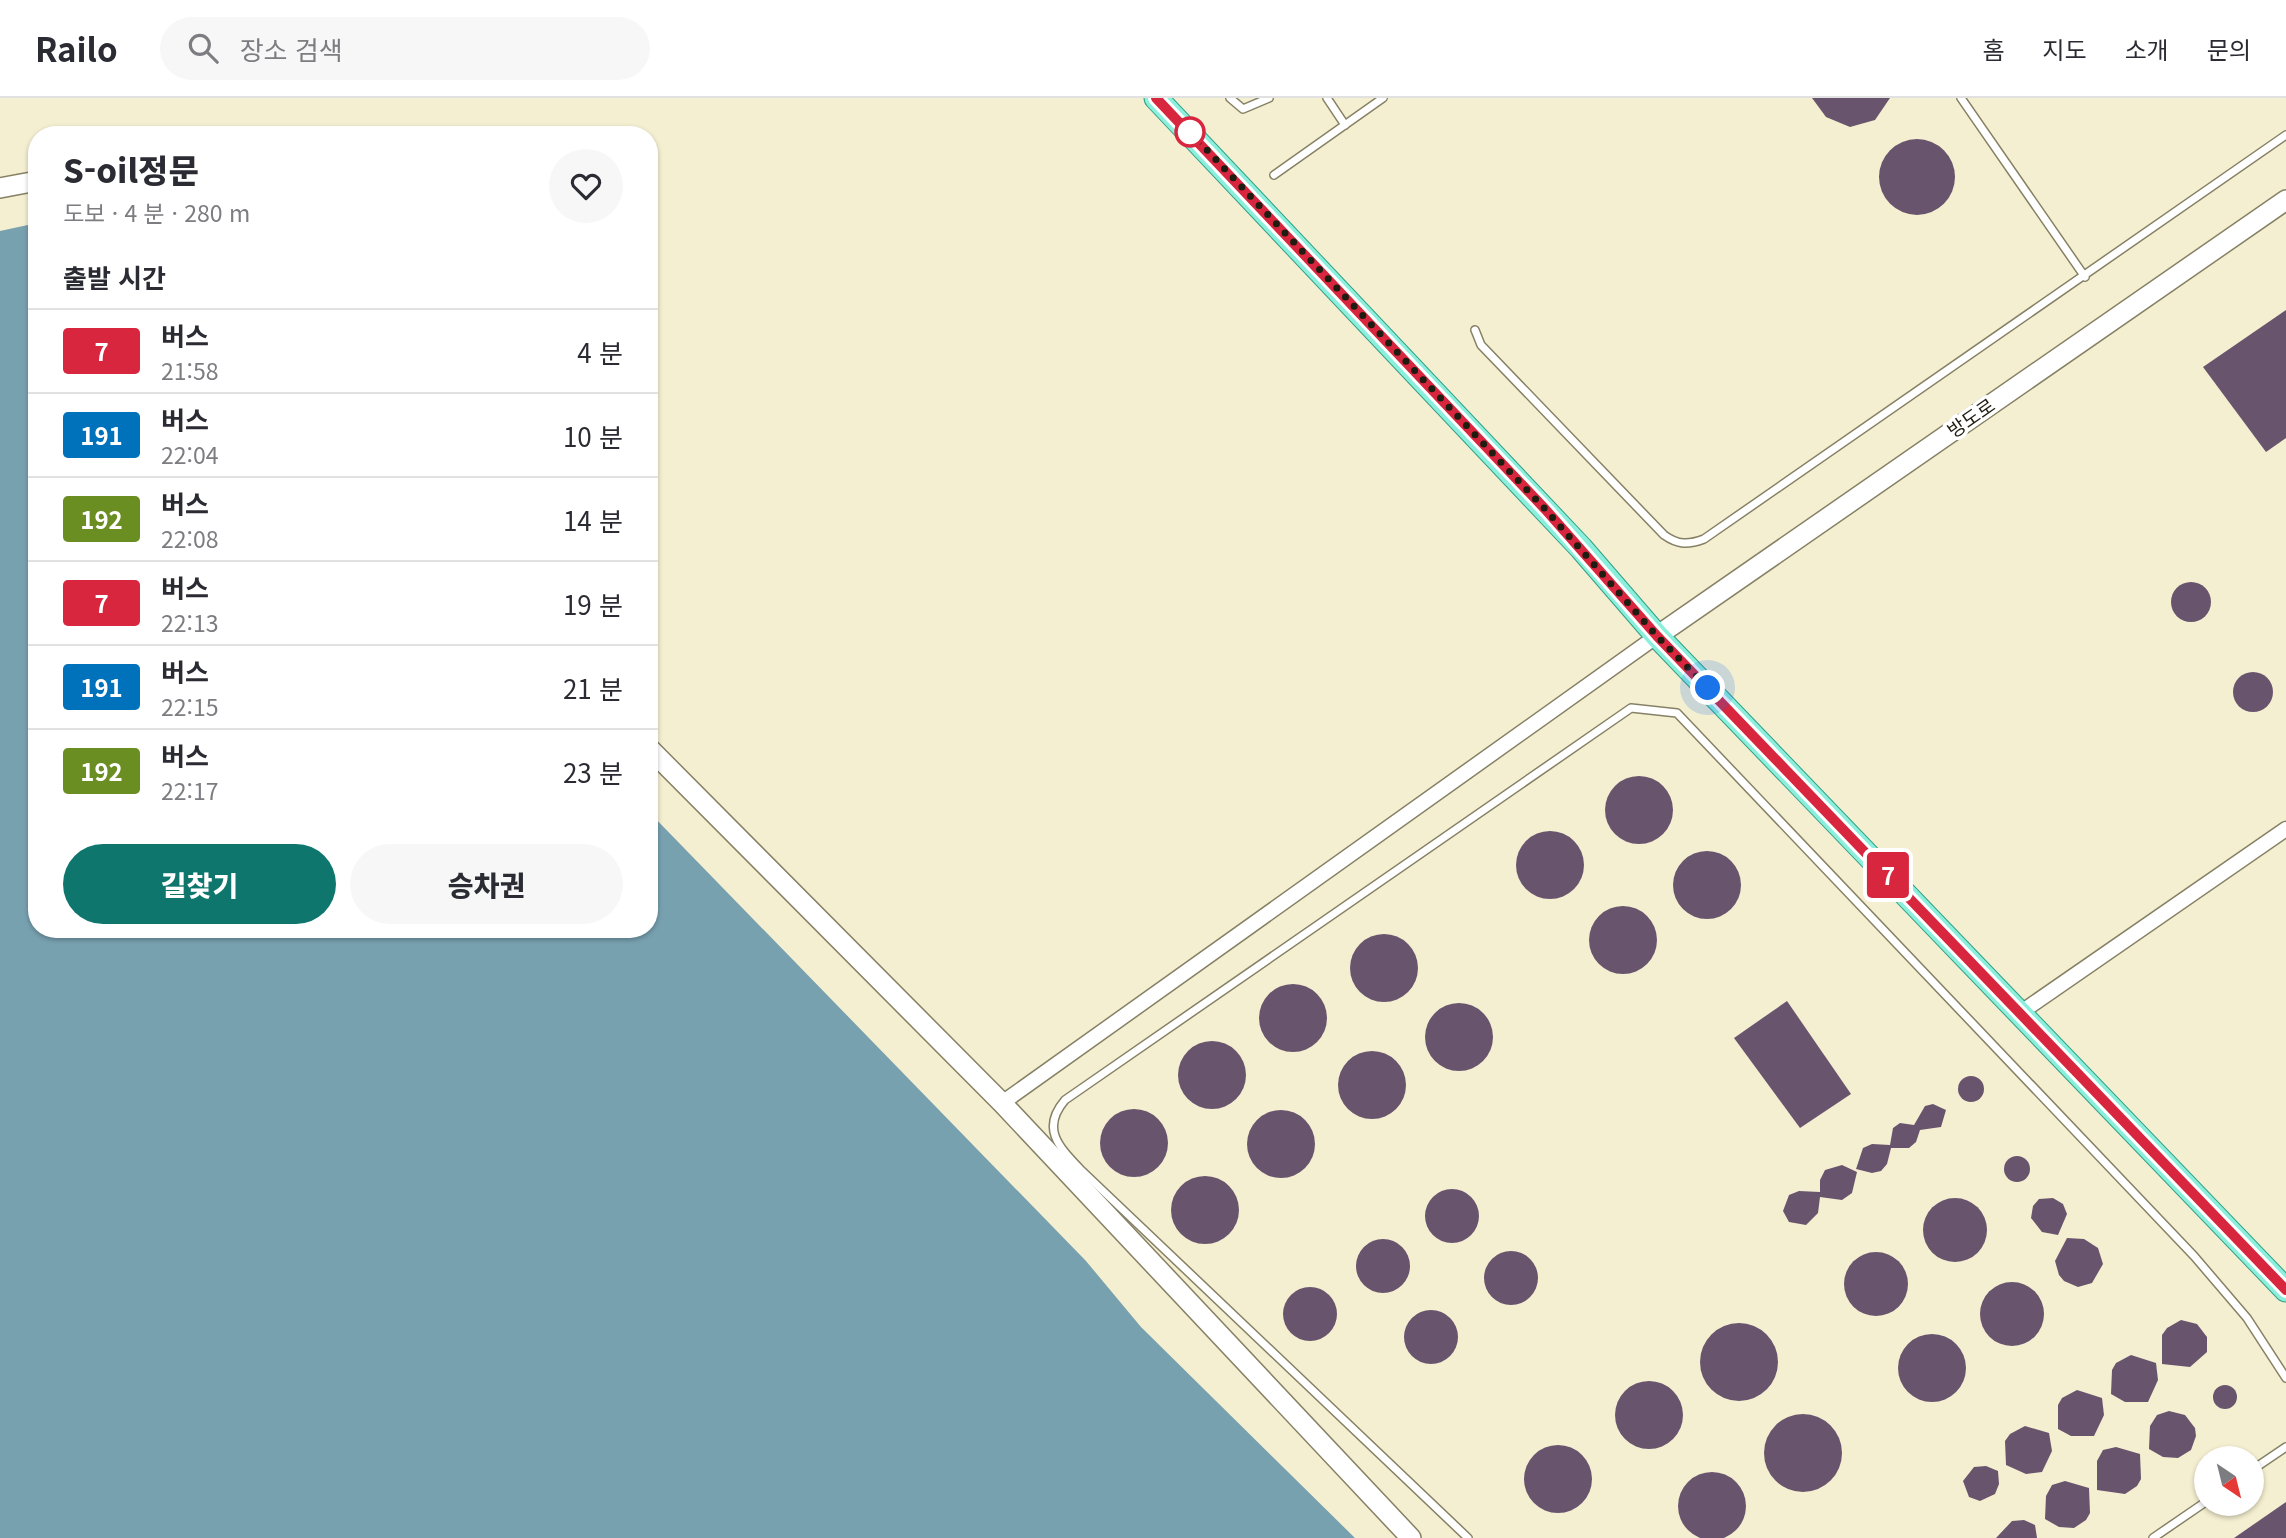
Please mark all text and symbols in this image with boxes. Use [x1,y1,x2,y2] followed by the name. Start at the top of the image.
[160,17,650,80] search box
[35,24,118,72] text: Railo
[184,29,222,67] icon: search
[240,30,343,67] text: 장소 검색
[1982,31,2004,66] text: 홈
[2042,31,2087,66] text: 지도
[2125,31,2169,66] text: 소개
[2207,31,2251,66] text: 문의
[1175,117,1205,147] unlabelled marker
[63,145,199,193] text: S-oil정문
[549,149,623,223] button: heart
[63,195,250,229] text: 도보 · 4 분 · 280 m
[63,258,166,295] text: 출발 시간
[161,316,209,353] text: 버스
[94,333,109,368] text: 7
[577,333,623,370] text: 4 분
[161,353,218,387] text: 21:58
[1941,391,1999,443] street label: 방도로
[161,400,209,437] text: 버스
[80,417,123,452] text: 191
[563,417,623,454] text: 10 분
[161,437,218,471] text: 22:04
[161,484,209,521] text: 버스
[80,501,123,536] text: 192
[563,501,623,538] text: 14 분
[161,521,218,555] text: 22:08
[161,568,209,605] text: 버스
[94,585,109,620] text: 7
[563,585,623,622] text: 19 분
[161,605,218,639] text: 22:13
[161,652,209,689] text: 버스
[80,669,123,704] text: 191
[563,669,623,706] text: 21 분
[1690,670,1725,705] your location
[161,689,218,723] text: 22:15
[161,736,209,773] text: 버스
[80,753,123,788] text: 192
[563,753,623,790] text: 23 분
[161,773,218,807] text: 22:17
[63,844,336,924] button: 길찾기
[350,844,623,924] button: 승차권
[1865,852,1911,898] line badge: 7
[1881,857,1895,892] text: 7
[2194,1446,2264,1516] north arrow
[2194,1446,2264,1516] map controls

